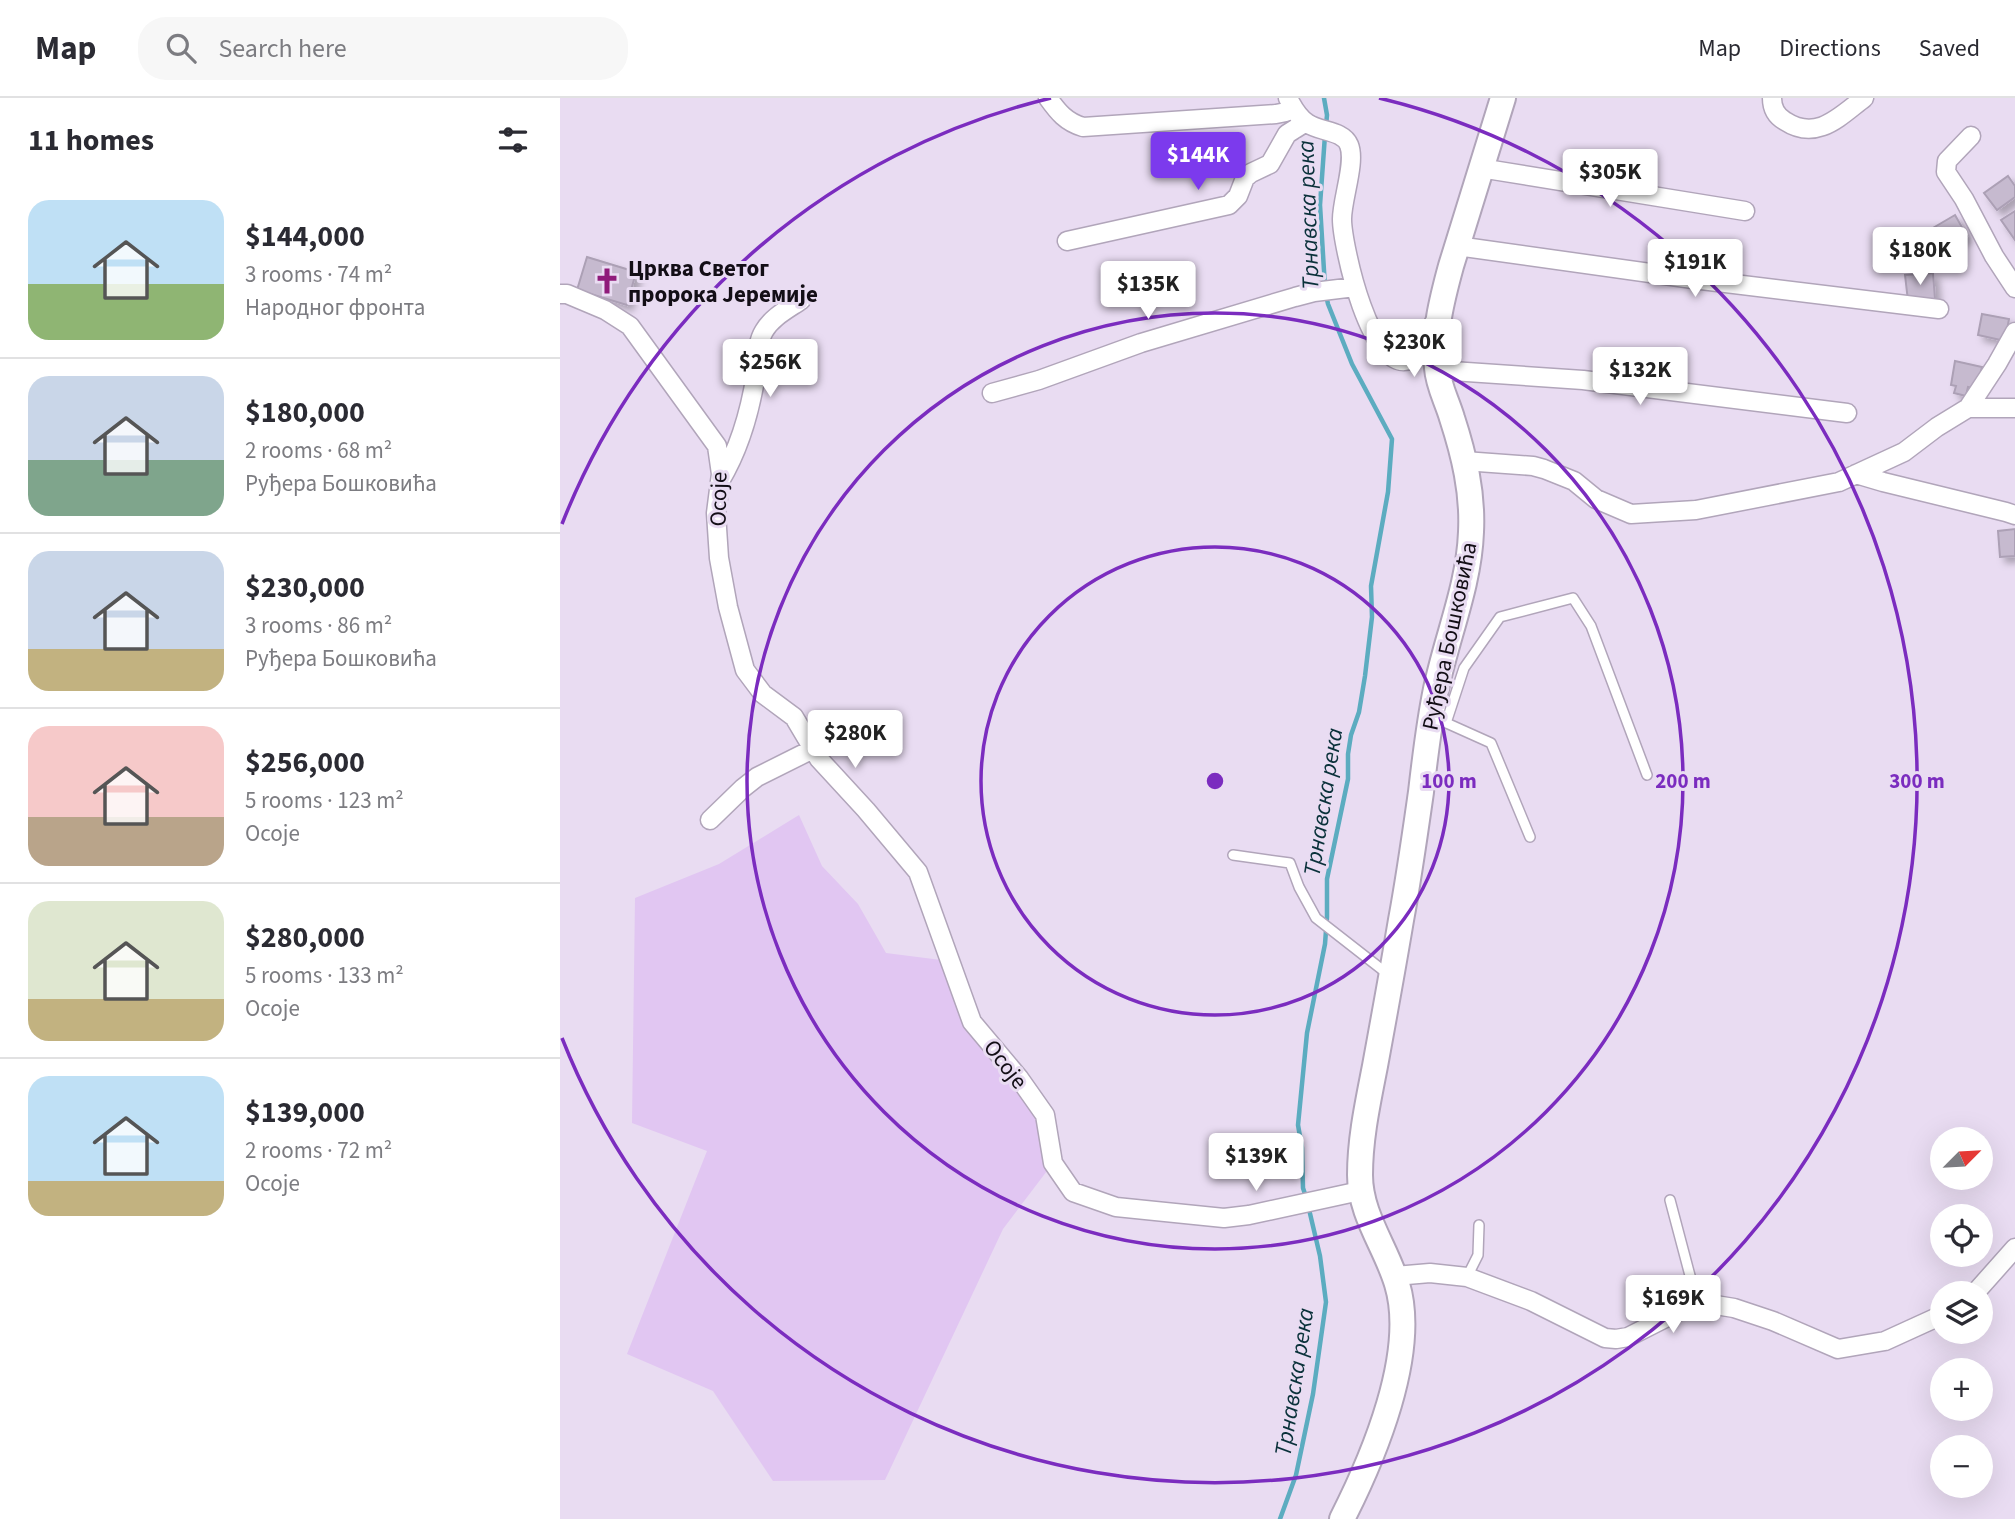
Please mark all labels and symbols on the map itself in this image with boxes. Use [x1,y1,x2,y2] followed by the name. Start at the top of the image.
[1149,132,1247,192] pin: $144K
[1288,139,1329,290] water label: Трнавска река
[1561,150,1659,209] pin: $305K
[1871,228,1969,287] pin: $180K
[1646,240,1744,299] pin: $191K
[628,252,818,311] place label: Црква Светог пророка Јеремије
[1099,262,1197,321] pin: $135K
[592,266,622,296] church icon: Црква Светог пророка Јеремије
[1365,320,1463,379] pin: $230K
[721,340,819,399] pin: $256K
[1591,348,1689,407] pin: $132K
[702,471,735,527] street label: Осоје
[1413,539,1486,733] street label: Руђера Бошковића
[806,710,904,770] pin: $280K
[1295,725,1353,879] water label: Трнавска река
[1421,766,1477,796] text: 100 m
[1655,766,1711,796] text: 200 m
[1889,766,1945,796] text: 300 m
[1203,769,1227,793] centre of rings
[976,1033,1035,1096] street label: Осоје
[1930,1127,1993,1190] north arrow
[1207,1134,1305,1193] pin: $139K
[1624,1276,1722,1335] pin: $169K
[1266,1305,1324,1459] water label: Трнавска река

